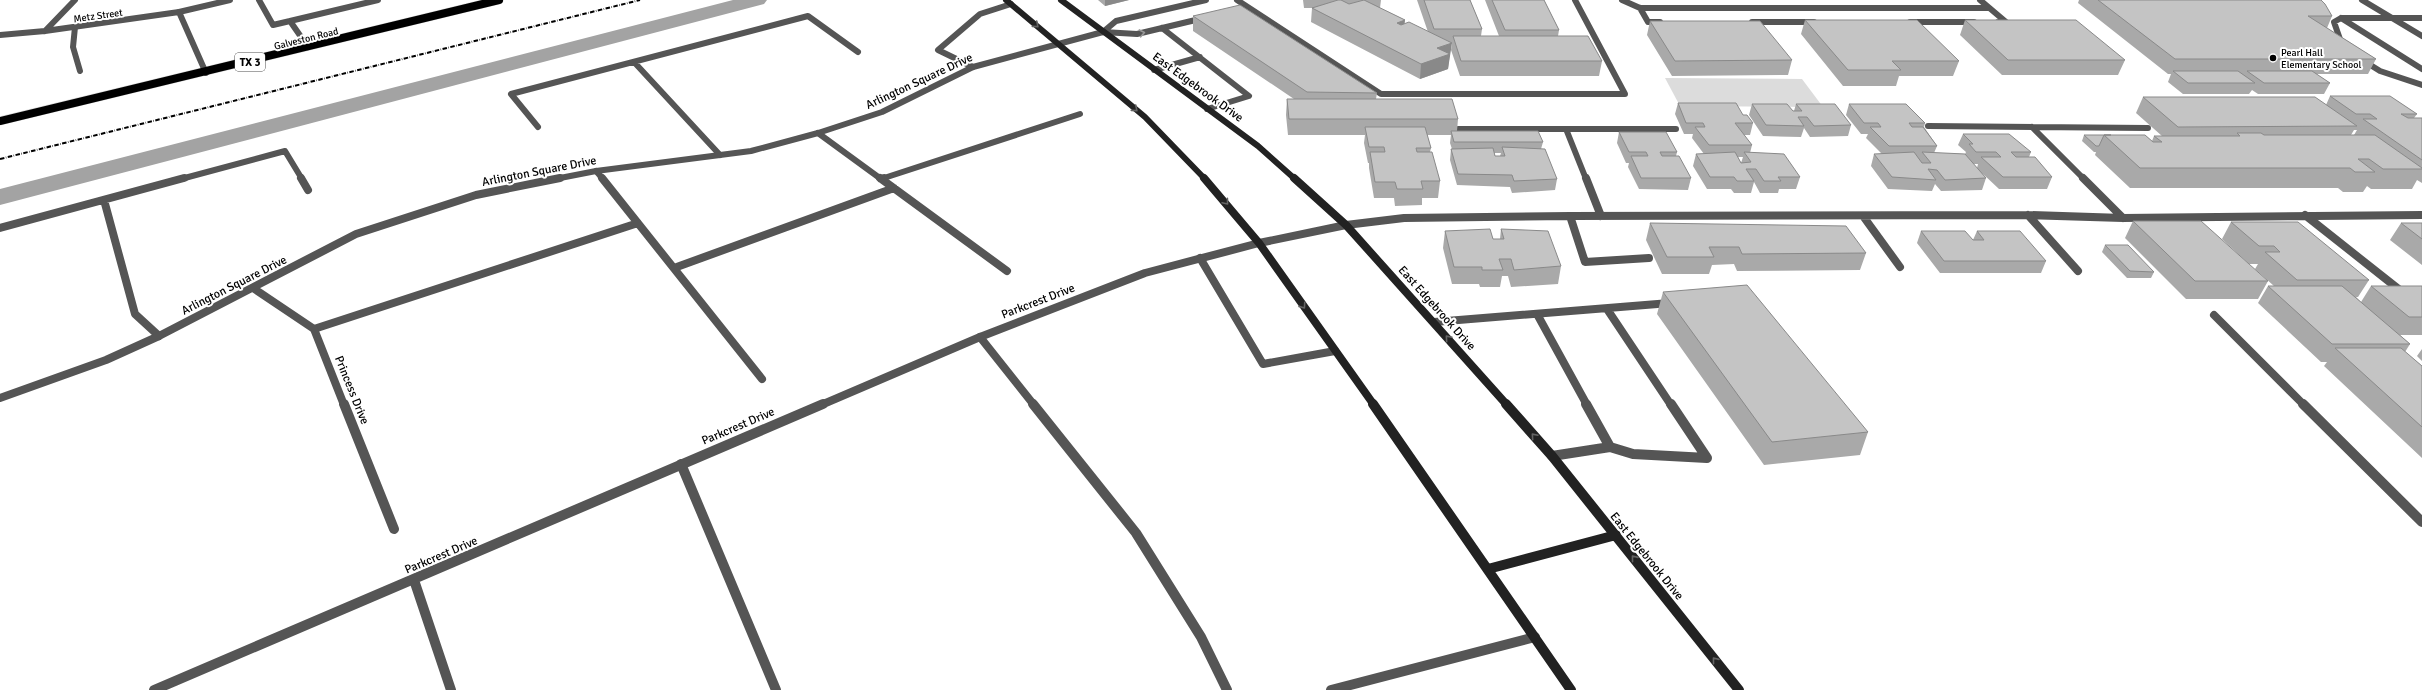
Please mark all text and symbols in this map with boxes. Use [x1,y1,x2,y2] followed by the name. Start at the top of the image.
[73,7,124,25] street label: Metz Street
[1031,21,1038,28] one-way arrow
[273,25,340,53] street label: Galveston Road
[1138,29,1145,38] one-way arrow
[2281,47,2361,71] place label: Pearl Hall Elementary School
[1149,49,1246,125] street label: East Edgebrook Drive
[863,50,975,113] street label: Arlington Square Drive
[235,53,265,71] road number: TX 3
[2268,53,2278,63] marker: Pearl Hall Elementary School
[1130,105,1138,112] one-way arrow
[481,153,598,190] street label: Arlington Square Drive
[1221,198,1228,205] one-way arrow
[179,252,289,319] street label: Arlington Square Drive
[1395,263,1479,354] street label: East Edgebrook Drive
[999,281,1077,322] street label: Parkcrest Drive
[1298,302,1305,309] one-way arrow
[1445,335,1453,343] one-way arrow
[331,354,372,427] street label: Princess Drive
[700,404,777,449] street label: Parkcrest Drive
[1532,433,1539,440] one-way arrow
[1607,509,1687,603] street label: East Edgebrook Drive
[403,533,480,578] street label: Parkcrest Drive
[1631,556,1638,563] one-way arrow
[1713,657,1720,664] one-way arrow

